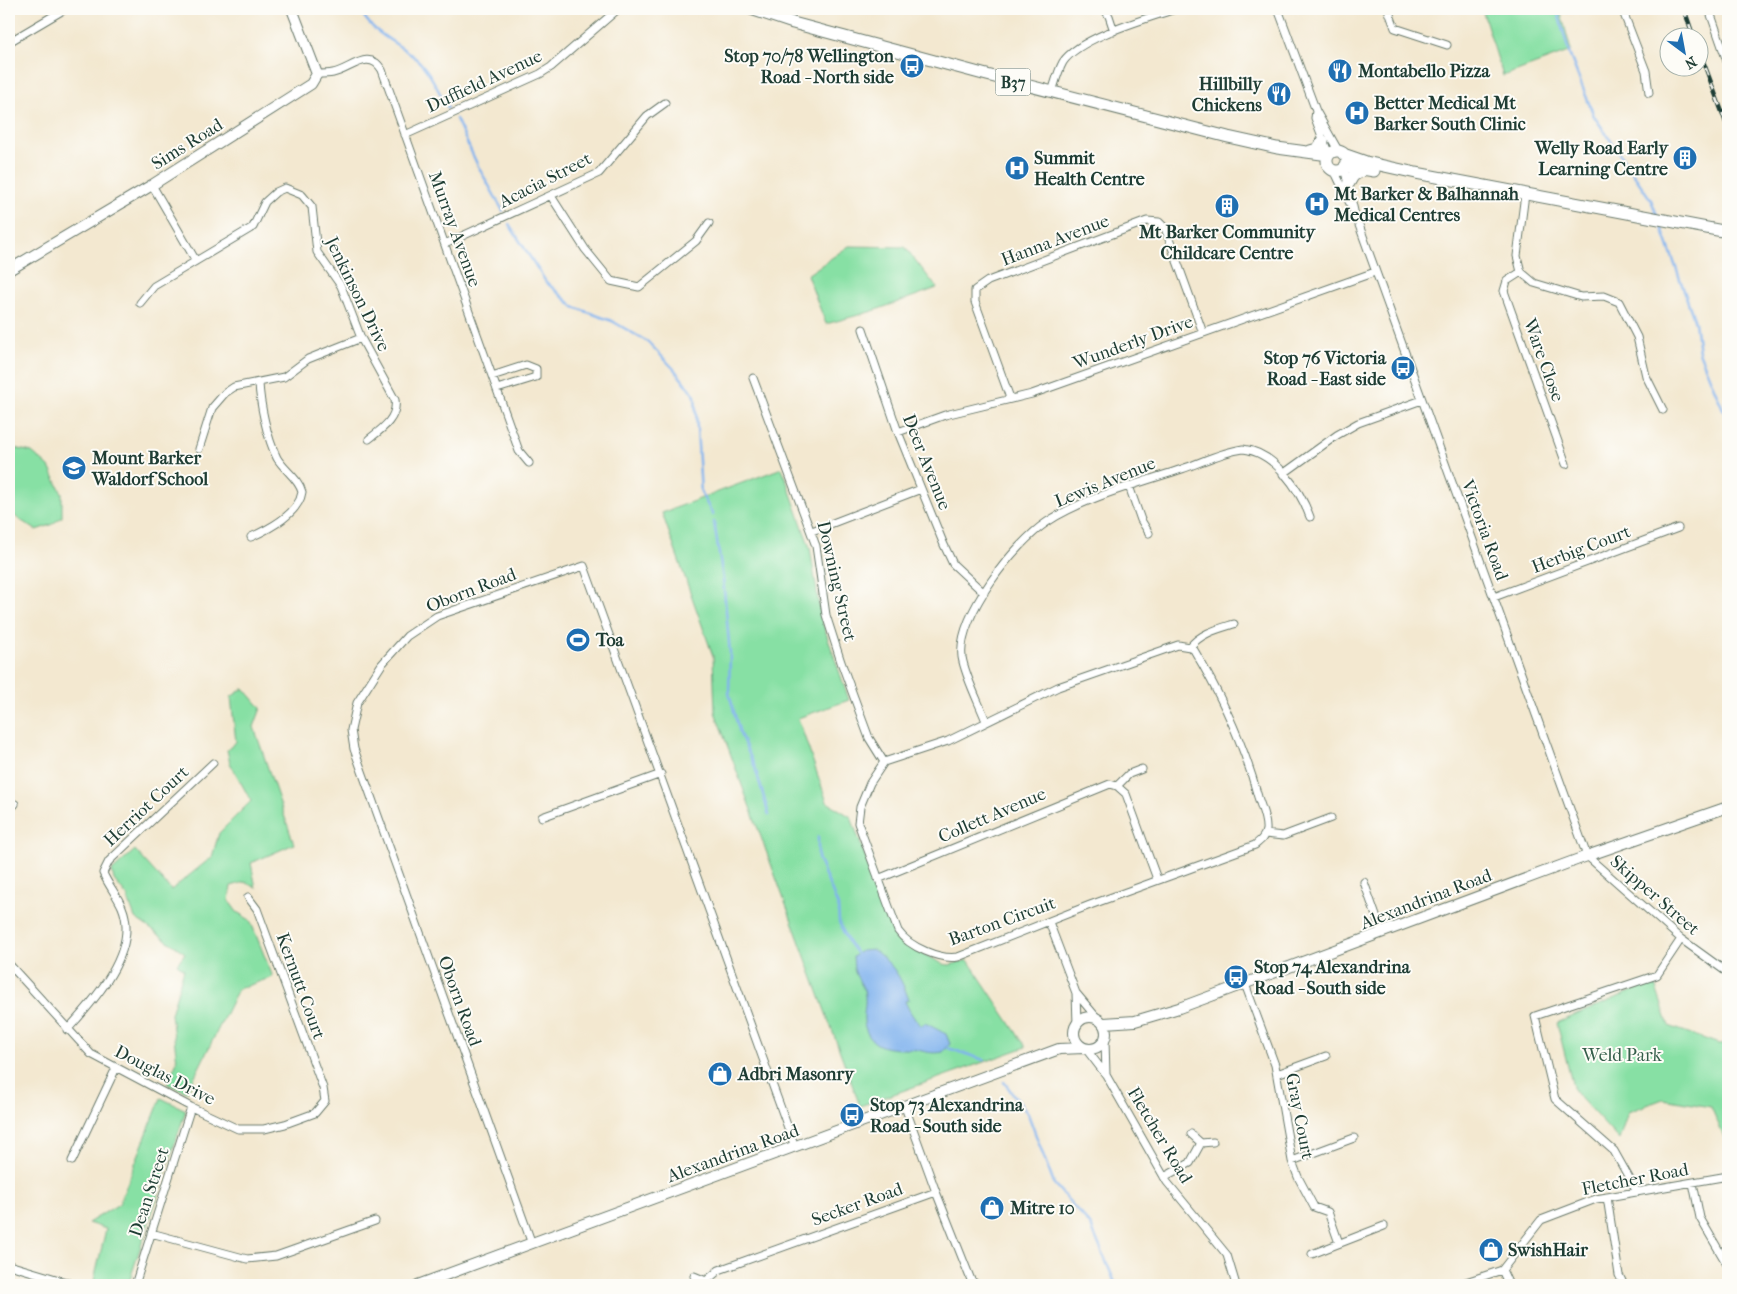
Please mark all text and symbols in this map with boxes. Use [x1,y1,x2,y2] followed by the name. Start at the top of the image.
[1660,28,1710,78] north arrow
[423,45,545,117] street label: Duffield Avenue
[724,46,895,88] place label: Stop 70/78 Wellington Road - North side
[899,53,925,79] bus stop icon: Stop 70/78 Wellington Road - North side
[1681,53,1700,73] text: N
[1327,58,1353,84] restaurant icon: Montabello Pizza
[1357,61,1490,82] place label: Montabello Pizza
[996,68,1030,95] road number: B37
[1192,74,1263,116] place label: Hillbilly Chickens
[1266,81,1292,107] restaurant icon: Hillbilly Chickens
[1374,93,1526,135] place label: Better Medical Mt Barker South Clinic
[1344,100,1370,126] hospital icon: Better Medical Mt Barker South Clinic
[148,114,227,175] street label: Sims Road
[1534,138,1669,180] place label: Welly Road Early Learning Centre
[1672,145,1698,171] building icon: Welly Road Early Learning Centre
[495,148,595,213] street label: Acacia Street
[1034,148,1145,190] place label: Summit Health Centre
[1004,155,1030,181] hospital icon: Summit Health Centre
[424,169,485,290] street label: Murray Avenue
[1333,184,1520,226] place label: Mt Barker & Balhannah Medical Centres
[1304,191,1330,217] hospital icon: Mt Barker & Balhannah Medical Centres
[1214,193,1240,219] building icon: Mt Barker Community Childcare Centre
[998,210,1112,271] street label: Hanna Avenue
[1138,222,1317,264] place label: Mt Barker Community Childcare Centre
[320,232,394,355] street label: Jenkinson Drive
[1069,311,1196,374] street label: Wunderly Drive
[1518,315,1568,405] street label: Ware Close
[1264,348,1387,390] place label: Stop 76 Victoria Road - East side
[1390,355,1416,381] bus stop icon: Stop 76 Victoria Road - East side
[898,411,955,513] street label: Deer Avenue
[91,448,209,490] place label: Mount Barker Waldorf School
[1052,453,1159,512] street label: Lewis Avenue
[61,455,87,481] school or university icon: Mount Barker Waldorf School
[1456,476,1512,583] street label: Victoria Road
[812,519,861,644] street label: Downing Street
[1529,521,1634,578] street label: Herbig Court
[423,564,519,617] street label: Oborn Road
[565,627,591,653] sports icon: Toa
[595,630,625,651] place label: Toa
[100,761,193,851] street label: Herriot Court
[935,783,1049,848] street label: Collett Avenue
[1606,851,1704,940] street label: Skipper Street
[1357,865,1495,935] street label: Alexandrina Road
[946,892,1059,951] street label: Barton Circuit
[272,930,330,1043] street label: Kernutt Court
[433,953,486,1049] street label: Oborn Road
[1254,957,1411,999] place label: Stop 74 Alexandrina Road - South side
[1223,964,1249,990] bus stop icon: Stop 74 Alexandrina Road - South side
[111,1041,219,1110] street label: Douglas Drive
[1581,1045,1663,1066] park label: Weld Park
[707,1061,733,1087] shop icon: Adbri Masonry
[737,1064,855,1085] place label: Adbri Masonry
[1281,1071,1318,1162] street label: Gray Court
[1123,1083,1197,1187] street label: Fletcher Road
[870,1095,1024,1137] place label: Stop 73 Alexandrina Road - South side
[839,1102,865,1128] bus stop icon: Stop 73 Alexandrina Road - South side
[663,1120,802,1187] street label: Alexandrina Road
[125,1144,174,1240] street label: Dean Street
[1580,1159,1690,1200] street label: Fletcher Road
[809,1178,906,1231] street label: Secker Road
[979,1195,1005,1221] shop icon: Mitre 10
[1009,1198,1075,1219] place label: Mitre 10
[1478,1237,1504,1263] shop icon: SwishHair
[1508,1240,1588,1261] place label: SwishHair

